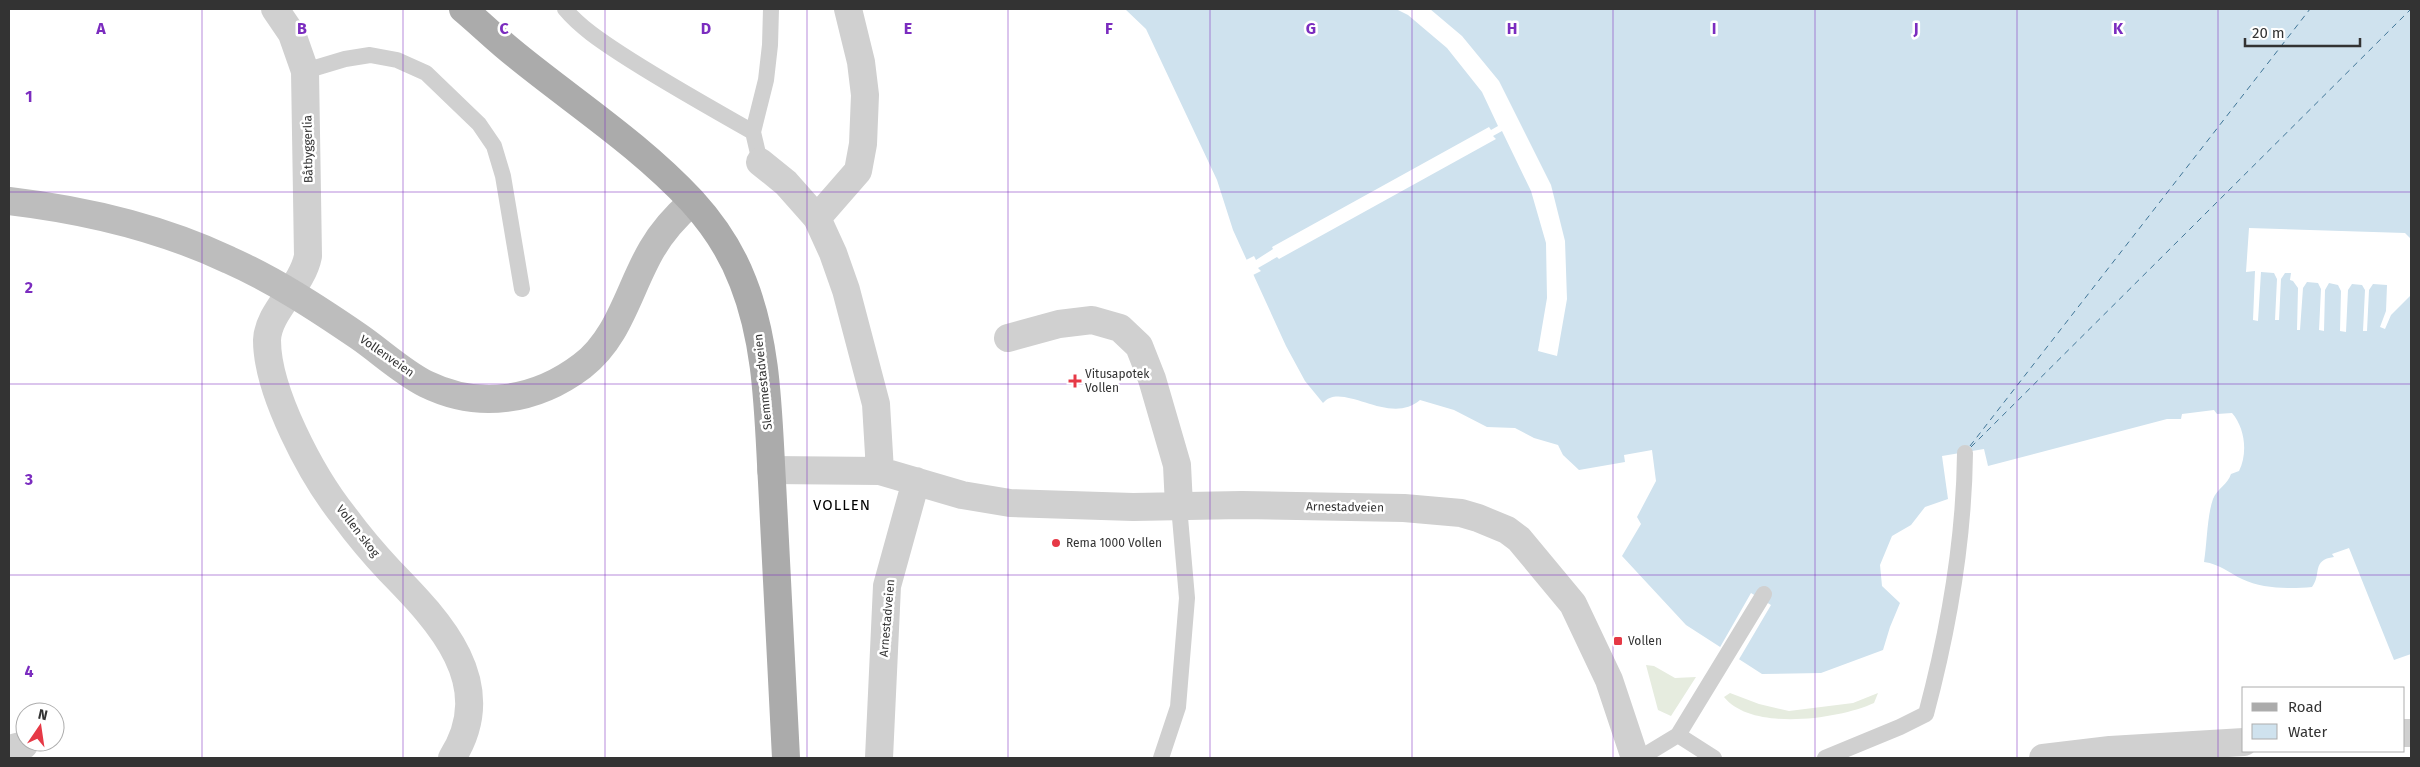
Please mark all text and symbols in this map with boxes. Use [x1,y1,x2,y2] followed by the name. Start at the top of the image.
[2245,15,2360,47] scale bar
[95,19,106,38] text: A
[297,19,307,38] text: B
[499,19,509,38] text: C
[701,19,711,38] text: D
[904,19,912,38] text: E
[1105,19,1113,38] text: F
[1306,19,1316,38] text: G
[1507,19,1517,38] text: H
[1712,19,1716,38] text: I
[1912,19,1919,38] text: J
[2113,19,2124,38] text: K
[2252,24,2285,42] text: 20 m
[25,87,33,106] text: 1
[300,115,316,183] street label: Båtbyggerlia
[25,278,33,297] text: 2
[357,332,417,380] street label: Vollenveien
[751,333,775,431] street label: Slemmestadveien
[1085,367,1150,395] place label: Vitusapotek Vollen
[1069,375,1081,387] marker: Vitusapotek Vollen
[24,470,33,489] text: 3
[813,496,871,514] district label: VOLLEN
[1306,499,1384,515] street label: Arnestadveien
[333,502,383,560] street label: Vollen skog
[1066,536,1162,550] place label: Rema 1000 Vollen
[1050,537,1062,549] marker: Rema 1000 Vollen
[877,579,897,657] street label: Arnestadveien
[1628,634,1662,648] place label: Vollen
[1612,635,1624,647] marker: Vollen
[24,662,34,681] text: 4
[2242,687,2405,752] legend
[2288,698,2323,716] text: Road
[15,702,65,752] north arrow
[36,705,49,724] text: N
[2288,723,2327,741] text: Water

